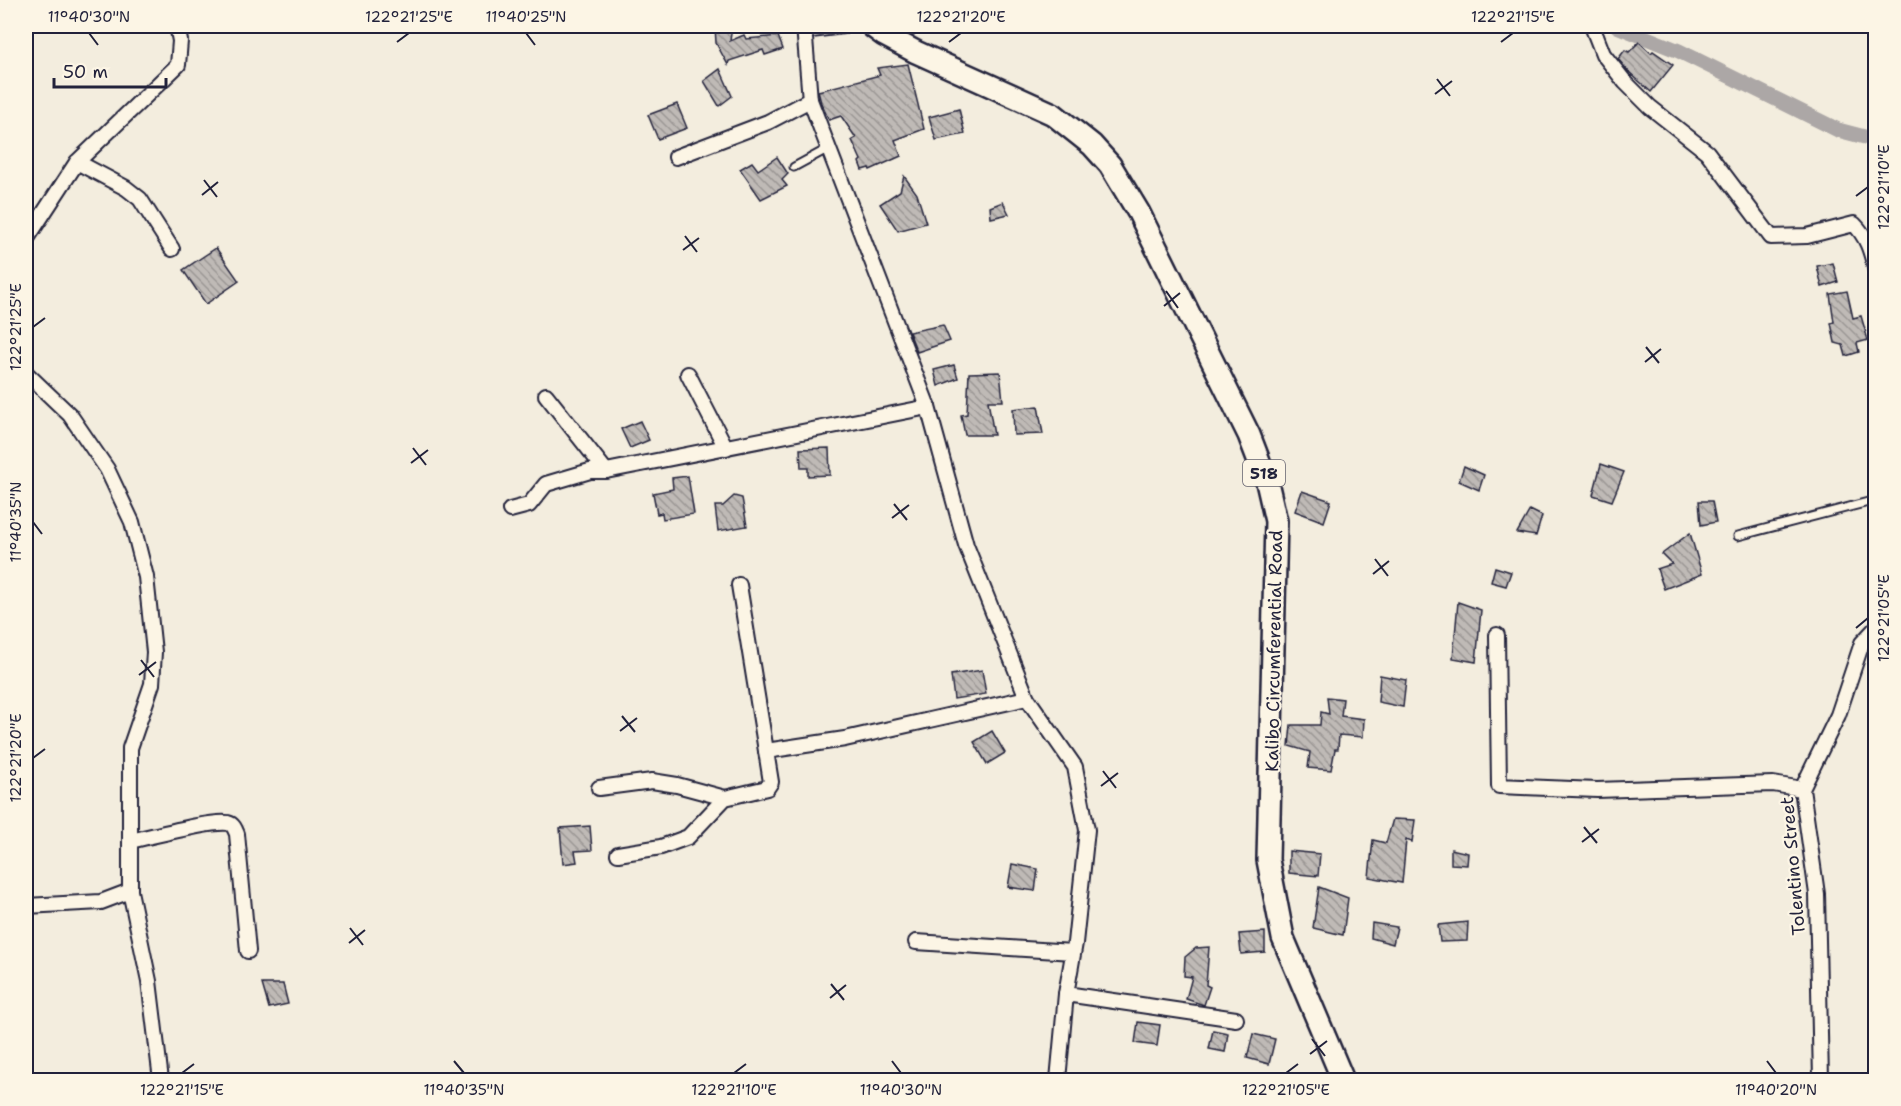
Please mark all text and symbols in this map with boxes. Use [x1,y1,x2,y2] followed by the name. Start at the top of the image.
[48,7,130,27] text: 11°40'30"N
[365,7,453,27] text: 122°21'25"E
[486,7,566,27] text: 11°40'25"N
[916,7,1006,27] text: 122°21'20"E
[1471,7,1555,27] text: 122°21'15"E
[54,51,166,89] scale bar
[63,60,108,84] text: 50 m
[1874,144,1894,230] text: 122°21'10"E
[6,283,26,371] text: 122°21'25"E
[1243,460,1285,486] road number: 518
[6,482,26,562] text: 11°40'35"N
[1260,530,1288,772] street label: Kalibo Circumferential Road
[1874,574,1894,662] text: 122°21'05"E
[6,713,26,803] text: 122°21'20"E
[1775,796,1811,936] street label: Tolentino Street
[140,1080,224,1100] text: 122°21'15"E
[424,1080,504,1100] text: 11°40'35"N
[691,1080,777,1100] text: 122°21'10"E
[860,1080,942,1100] text: 11°40'30"N
[1242,1080,1330,1100] text: 122°21'05"E
[1735,1080,1817,1100] text: 11°40'20"N

